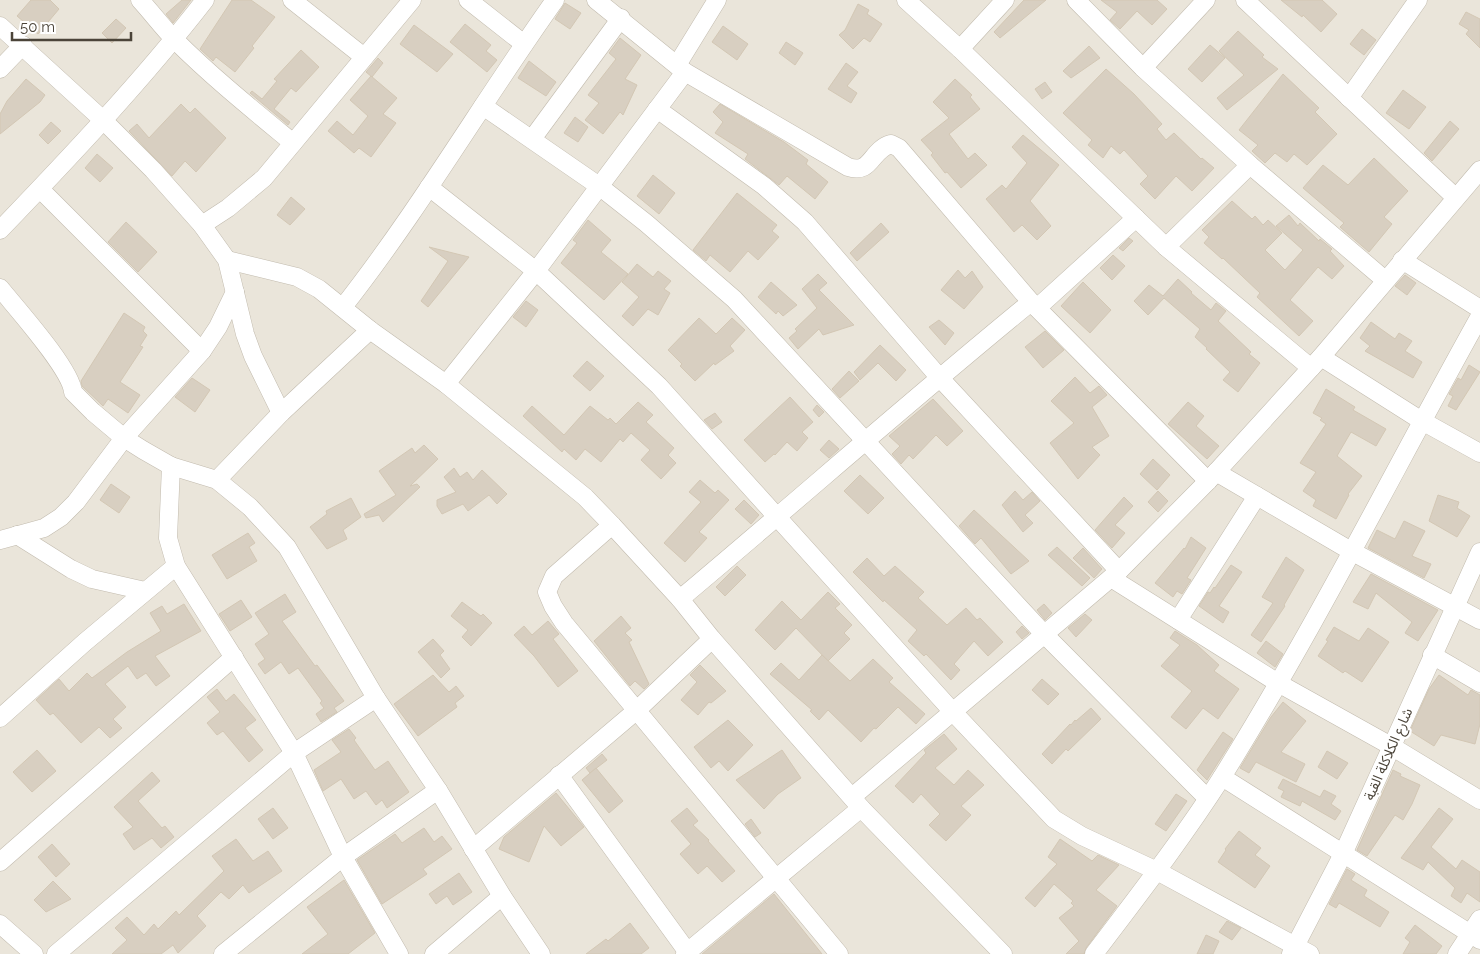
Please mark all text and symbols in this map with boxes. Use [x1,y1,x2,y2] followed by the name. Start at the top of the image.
[12,10,131,42] scale bar
[20,18,55,36] text: 50 m
[1361,705,1418,804] street label: شارع الكلاكلة القبة

